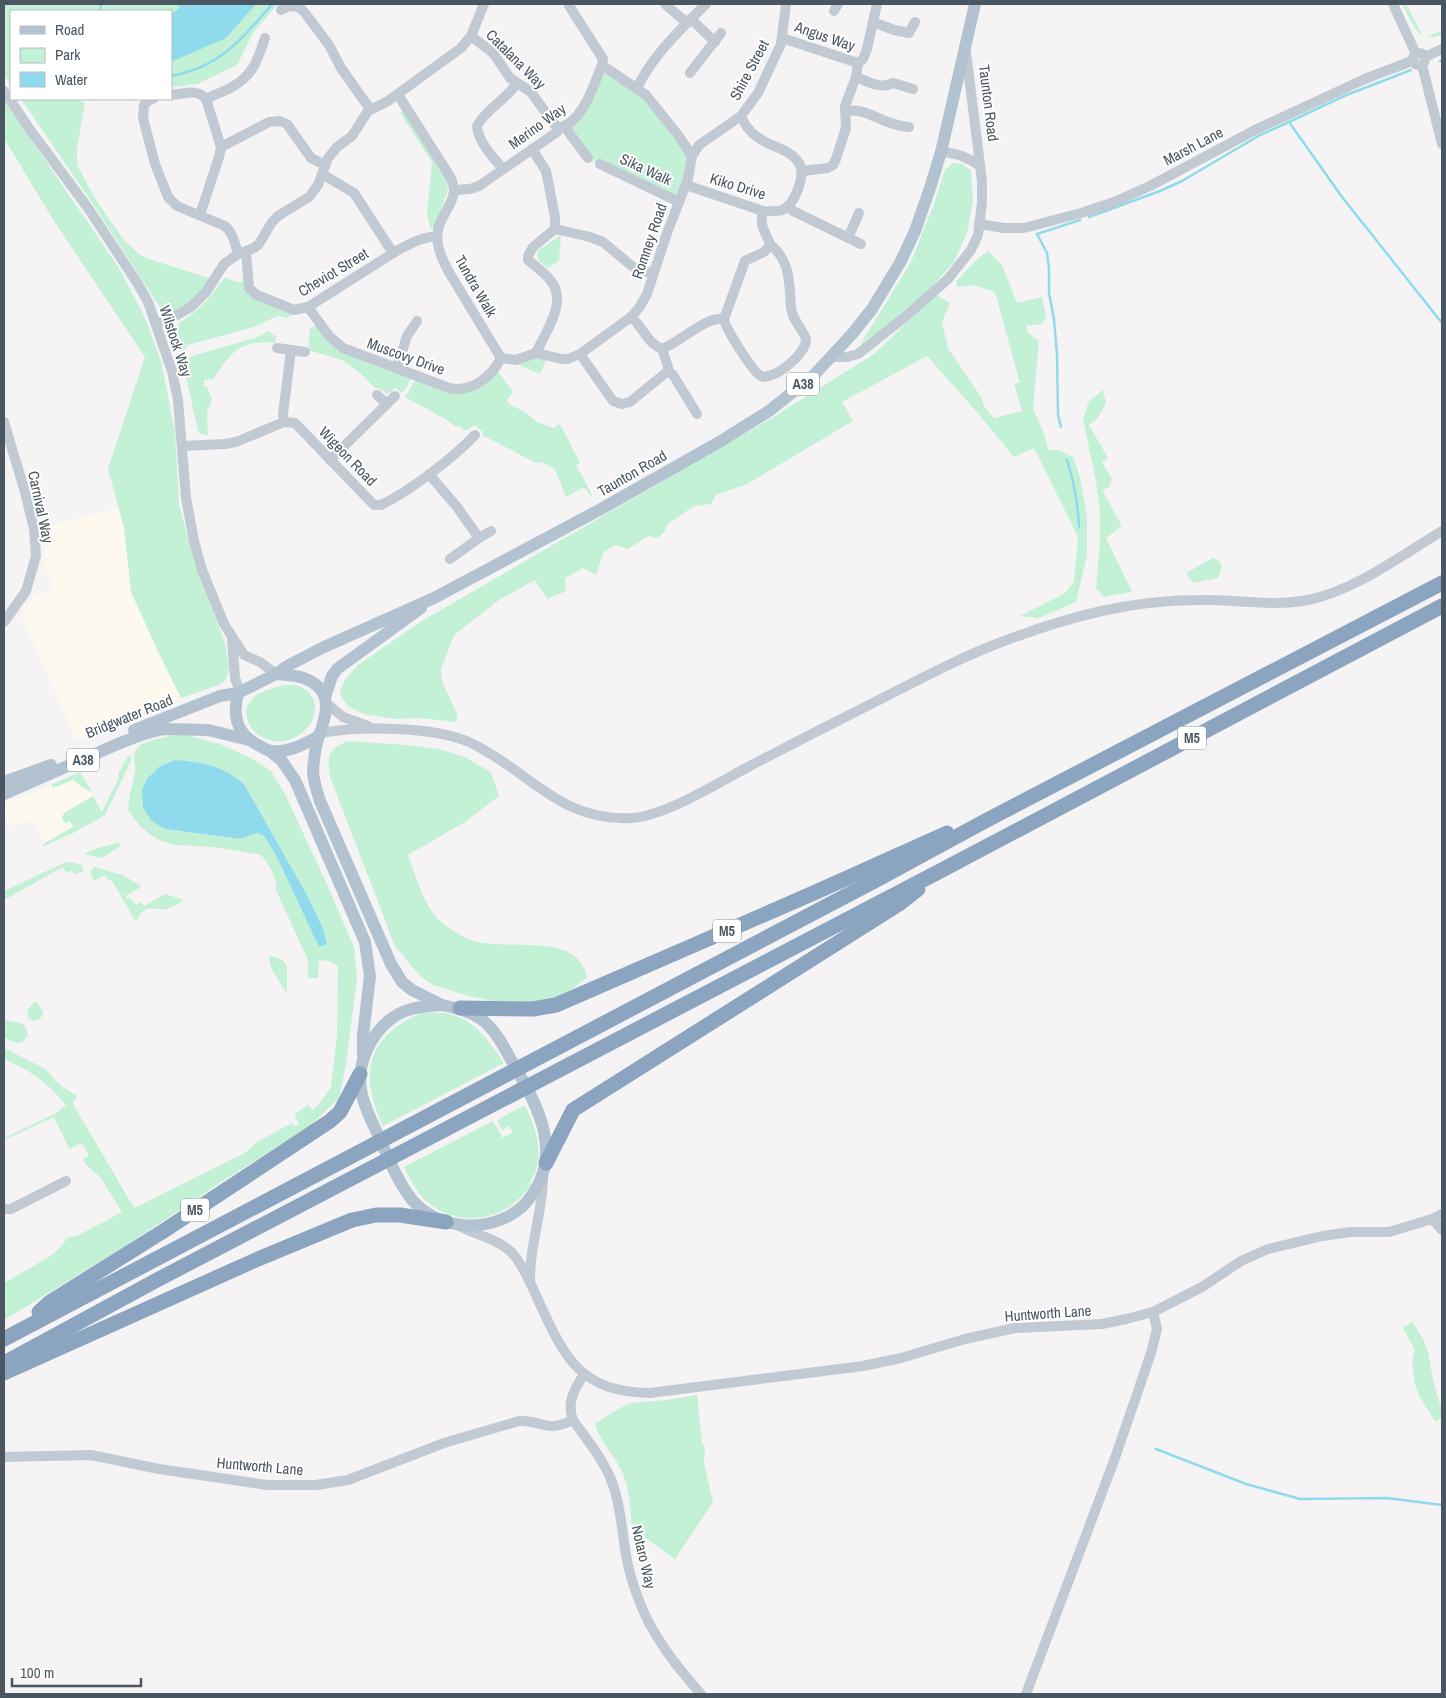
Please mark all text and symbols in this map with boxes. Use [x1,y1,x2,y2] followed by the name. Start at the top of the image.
[10,10,172,100] legend
[791,16,859,56] street label: Angus Way
[55,19,84,40] text: Road
[481,24,551,94] street label: Catalana Way
[724,36,774,104] street label: Shire Street
[55,44,81,65] text: Park
[974,64,1004,142] street label: Taunton Road
[55,69,87,90] text: Water
[504,98,570,154] street label: Merino Way
[1159,121,1227,171] street label: Marsh Lane
[617,148,676,190] street label: Sika Walk
[707,168,769,204] street label: Kiko Drive
[626,200,672,282] street label: Romney Road
[294,242,373,301] street label: Cheviot Street
[450,251,503,322] street label: Tundra Walk
[155,303,198,380] street label: Wilstock Way
[364,332,448,380] street label: Muscovy Drive
[787,372,819,396] road number: A38
[314,422,382,490] street label: Wigeon Road
[593,445,671,501] street label: Taunton Road
[23,469,59,546] street label: Carnival Way
[82,689,176,743] street label: Bridgwater Road
[1178,726,1206,750] road number: M5
[67,748,99,772] road number: A38
[713,919,741,942] road number: M5
[181,1198,209,1222] road number: M5
[1004,1299,1092,1327] street label: Huntworth Lane
[216,1452,304,1480] street label: Huntworth Lane
[627,1523,662,1592] street label: Notaro Way
[12,1656,141,1688] scale bar
[20,1662,54,1683] text: 100 m

